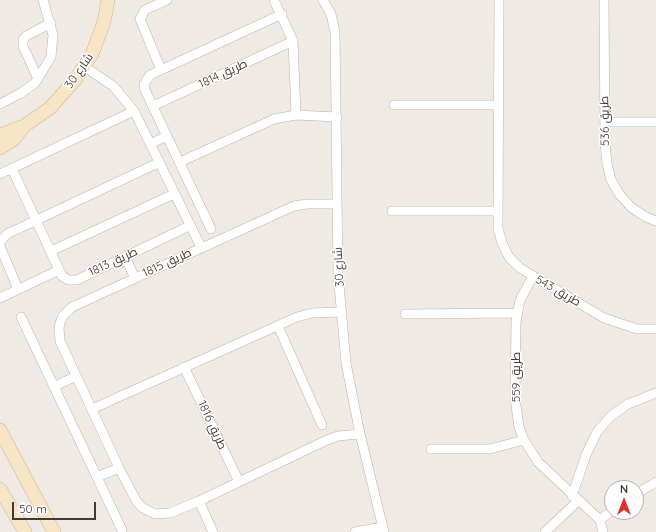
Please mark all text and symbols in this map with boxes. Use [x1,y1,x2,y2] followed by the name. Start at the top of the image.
[62,51,96,91] street label: شارع 30
[196,56,250,92] street label: طريق 1814
[597,96,613,146] street label: طريق 536
[86,244,140,280] street label: طريق 1813
[140,245,194,281] street label: طريق 1815
[331,247,347,287] street label: شارع 30
[533,272,583,310] street label: طريق 543
[509,352,523,402] street label: طريق 559
[194,398,230,452] street label: طريق 1816
[604,480,644,520] north arrow
[620,482,628,496] text: N
[14,494,98,520] scale bar
[19,501,47,516] text: 50 m

